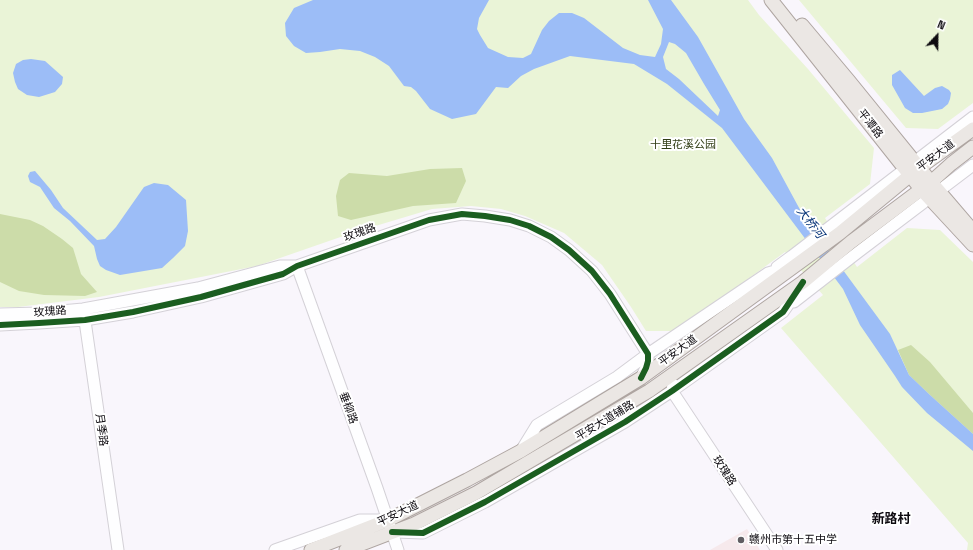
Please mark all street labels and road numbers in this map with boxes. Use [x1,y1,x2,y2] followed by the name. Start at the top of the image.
[855,107,885,141] street label: 平潭路
[914,137,958,175] street label: 平安大道
[342,221,378,245] street label: 玫瑰路
[33,304,67,320] street label: 玫瑰路
[656,333,700,369] street label: 平安大道
[336,390,360,426] street label: 垂柳路
[573,398,637,444] street label: 平安大道辅路
[92,413,110,447] street label: 月季路
[709,454,739,488] street label: 玫瑰路
[375,499,421,529] street label: 平安大道

